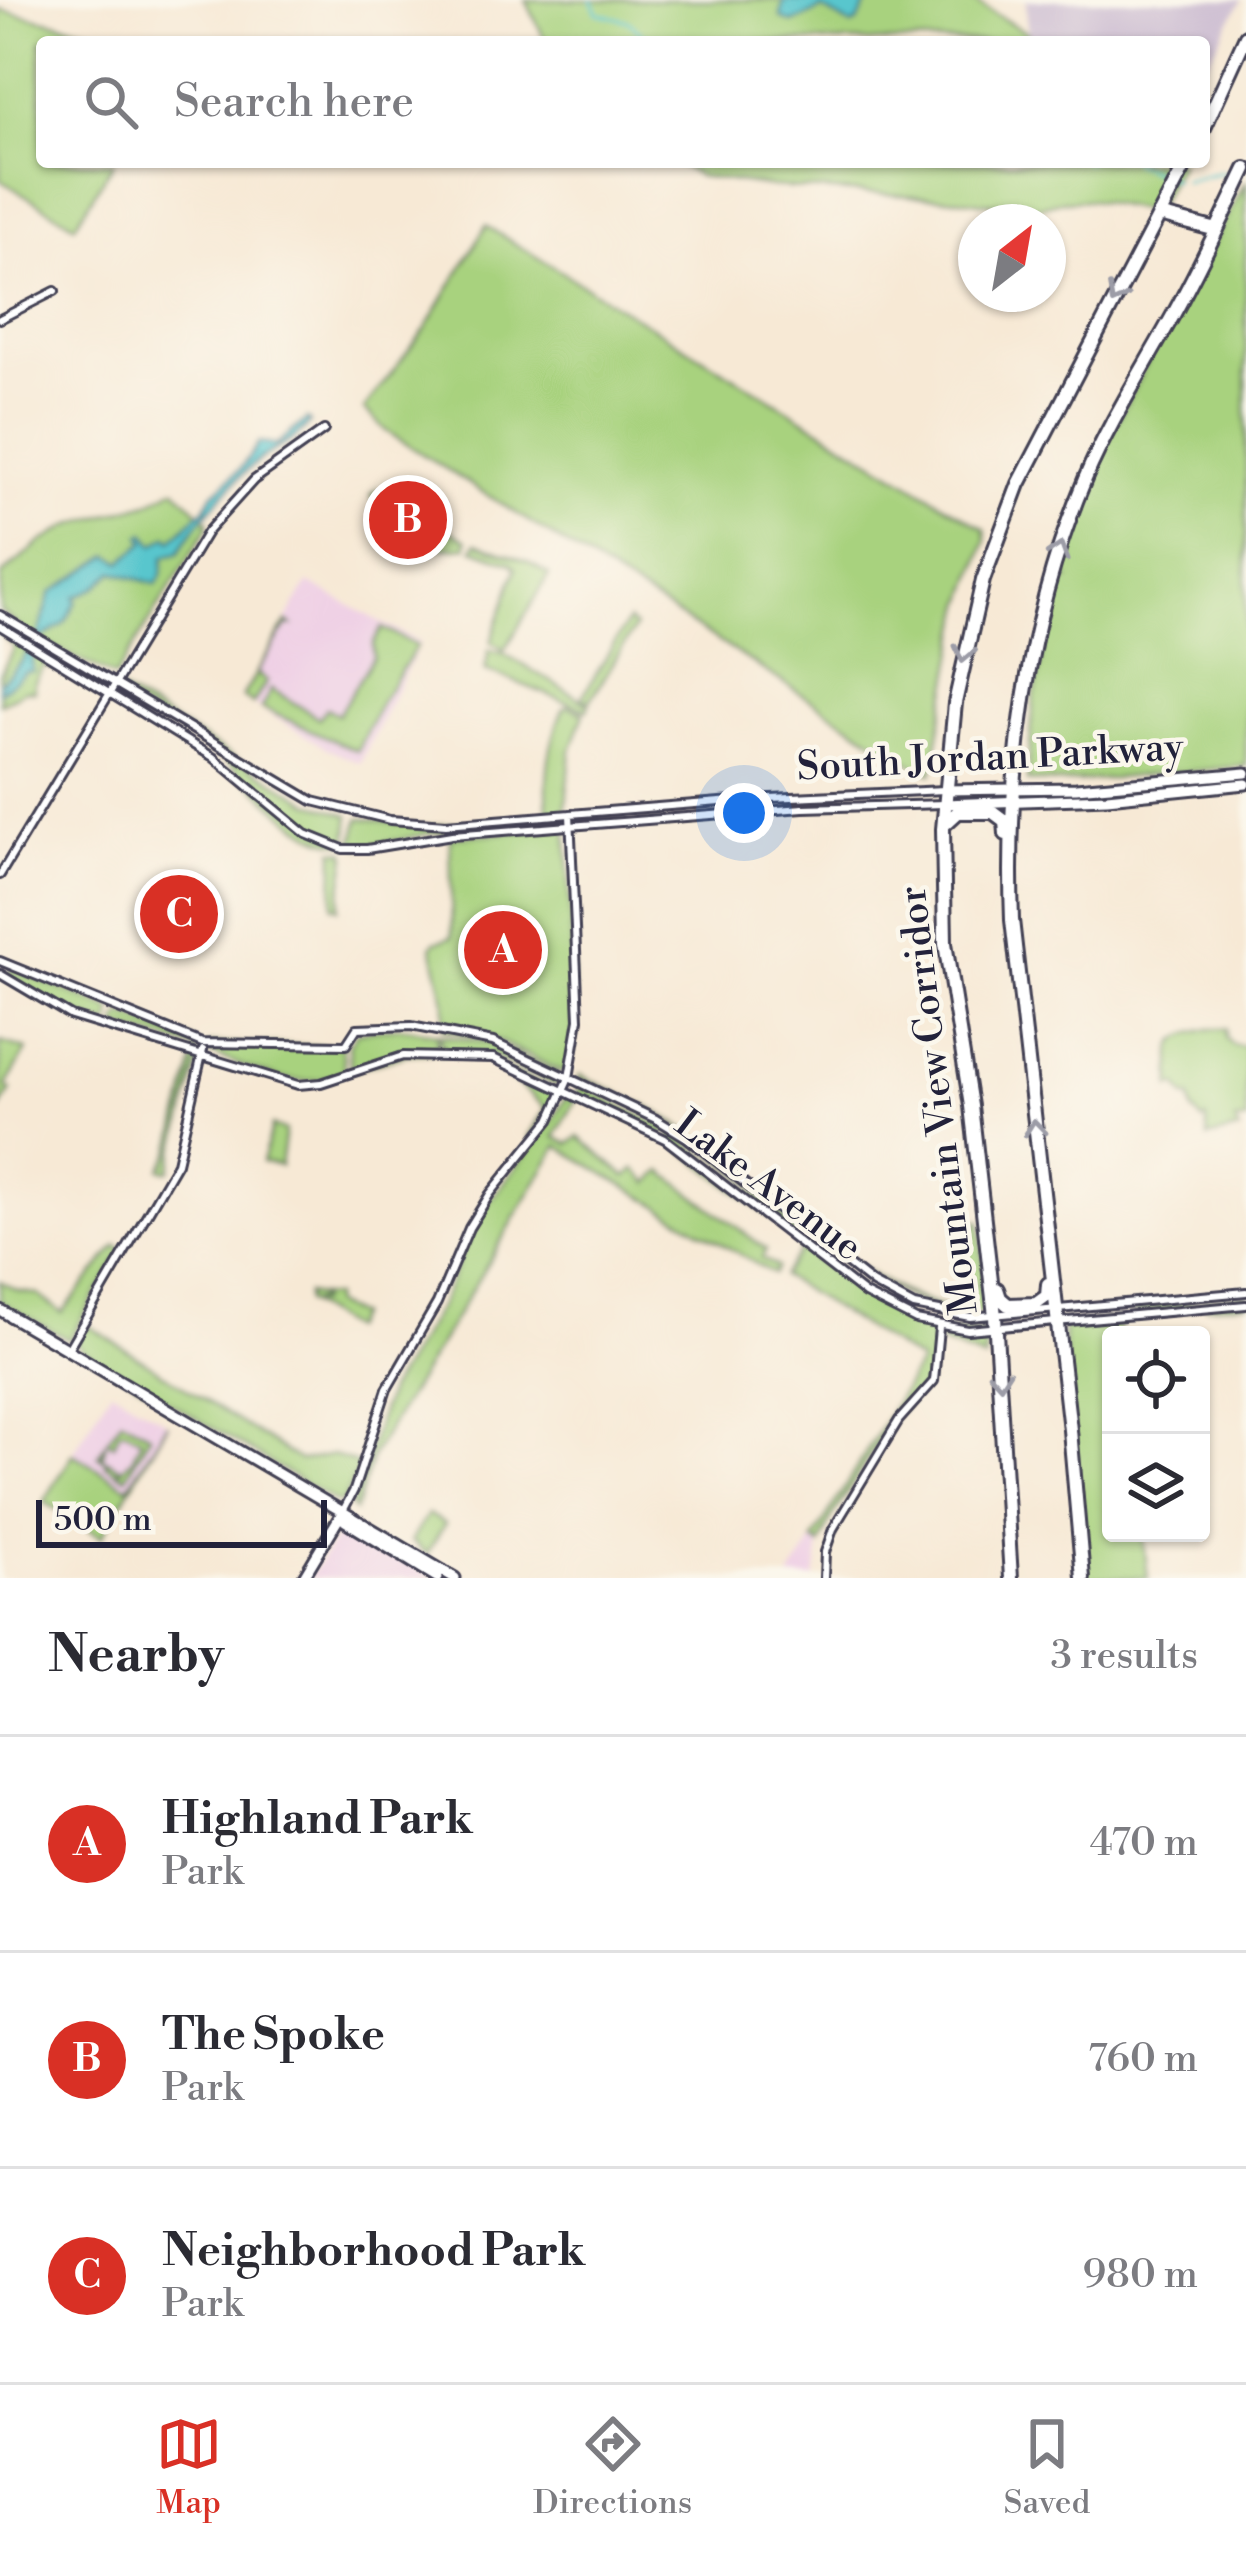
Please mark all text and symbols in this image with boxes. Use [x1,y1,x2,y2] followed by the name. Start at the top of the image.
[36,36,1210,168] search box
[78,69,144,135] icon: search
[174,74,414,131] text: Search here
[958,204,1066,312] north arrow
[1107,283,1130,305] one-way arrow
[369,475,447,565] pin: B
[1045,541,1070,562] one-way arrow
[953,643,978,663] one-way arrow
[795,723,1186,793] street label: South Jordan Parkway
[714,783,774,843] your location
[140,869,218,959] pin: C
[888,883,990,1317] street label: Mountain View Corridor
[464,905,542,995] pin: A
[665,1100,871,1272] street label: Lake Avenue
[1023,1118,1048,1137] one-way arrow
[1102,1326,1210,1542] map controls
[1102,1326,1210,1434] button: locate
[987,1370,1013,1389] one-way arrow
[1102,1434,1210,1542] button: layers
[36,1494,327,1547] scale bar
[54,1500,152,1541] text: 500 m
[48,1624,224,1688] text: Nearby
[1050,1632,1198,1681] text: 3 results
[162,1791,473,1848] text: Highland Park
[73,1819,101,1868] text: A
[1090,1819,1198,1868] text: 470 m
[162,1848,243,1897] text: Park
[162,2007,385,2064] text: The Spoke
[72,2035,102,2084] text: B
[1088,2035,1198,2084] text: 760 m
[162,2064,243,2113] text: Park
[162,2223,585,2280] text: Neighborhood Park
[73,2251,101,2300] text: C
[1082,2251,1198,2300] text: 980 m
[162,2280,243,2329] text: Park
[156,2411,222,2524] tab: Map
[533,2411,692,2524] tab: Directions
[1004,2411,1090,2524] tab: Saved

